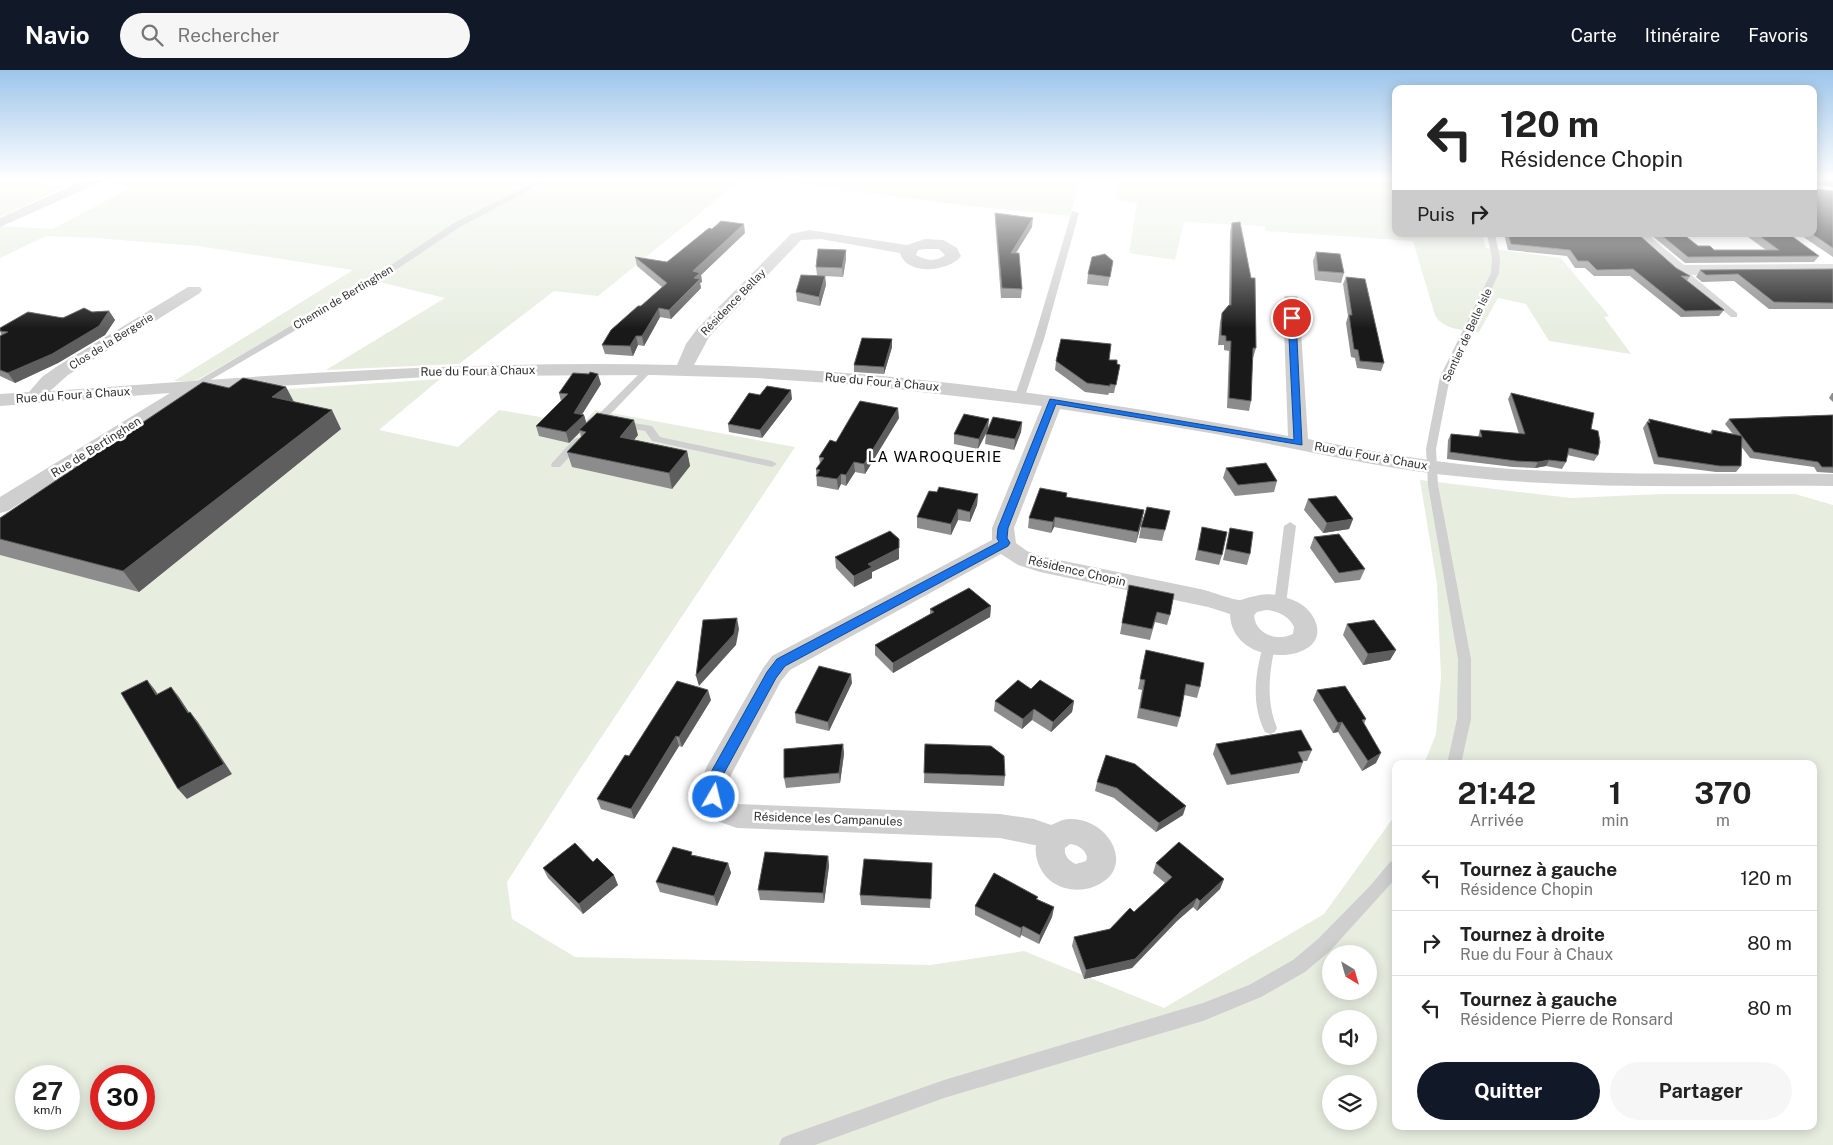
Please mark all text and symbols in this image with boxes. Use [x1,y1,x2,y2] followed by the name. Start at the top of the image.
[120,13,470,58] search box
[25,21,90,49] text: Navio
[138,21,166,49] icon: search
[178,24,279,46] text: Rechercher
[1571,25,1617,46] text: Carte
[1645,25,1720,46] text: Itinéraire
[1748,25,1808,46] text: Favoris
[1500,104,1599,145] text: 120 m
[1417,105,1482,170] icon: left
[1500,146,1683,172] text: Résidence Chopin
[1465,200,1493,228] icon: right
[1417,203,1455,225] text: Puis
[291,263,395,331] street label: Chemin de Bertinghen
[698,266,768,338] street label: Résidence Bellay
[1440,286,1494,384] street label: Sentier de Belle Isle
[1271,297,1313,339] pin
[1278,304,1306,332] icon: arrive
[67,310,155,372] street label: Clos de la Bergerie
[420,363,536,379] street label: Rue du Four à Chaux
[824,370,940,394] street label: Rue du Four à Chaux
[15,384,131,406] street label: Rue du Four à Chaux
[48,414,144,480] street label: Rue de Bertinghen
[1313,439,1429,473] street label: Rue du Four à Chaux
[868,448,1002,465] district label: LA WAROQUERIE
[1027,553,1127,589] street label: Résidence Chopin
[687,770,739,822] position arrow
[1457,775,1536,811] text: 21:42
[1609,775,1622,811] text: 1
[1694,775,1752,811] text: 370
[753,809,903,829] street label: Résidence les Campanules
[1470,811,1524,830] text: Arrivée
[1602,811,1629,830] text: min
[1716,811,1730,830] text: m
[1460,858,1617,880] text: Tournez à gauche
[1417,864,1445,892] icon: left
[1740,867,1792,889] text: 120 m
[1460,880,1593,899] text: Résidence Chopin
[1460,923,1605,945] text: Tournez à droite
[1417,929,1445,957] icon: right
[1747,932,1792,954] text: 80 m
[1322,945,1378,1000] north arrow
[1322,945,1377,1130] map controls
[1460,945,1613,964] text: Rue du Four à Chaux
[1460,988,1617,1010] text: Tournez à gauche
[1417,994,1445,1022] icon: left
[1747,997,1792,1019] text: 80 m
[1322,1010,1377,1065] button: sound
[1460,1010,1673,1029] text: Résidence Pierre de Ronsard
[1417,1062,1600,1120] button: Quitter
[1610,1062,1792,1120] button: Partager
[90,1065,155,1130] speed limit sign: 30
[1322,1075,1377,1130] button: layers
[32,1076,63,1106] text: 27
[33,1103,62,1117] text: km/h

